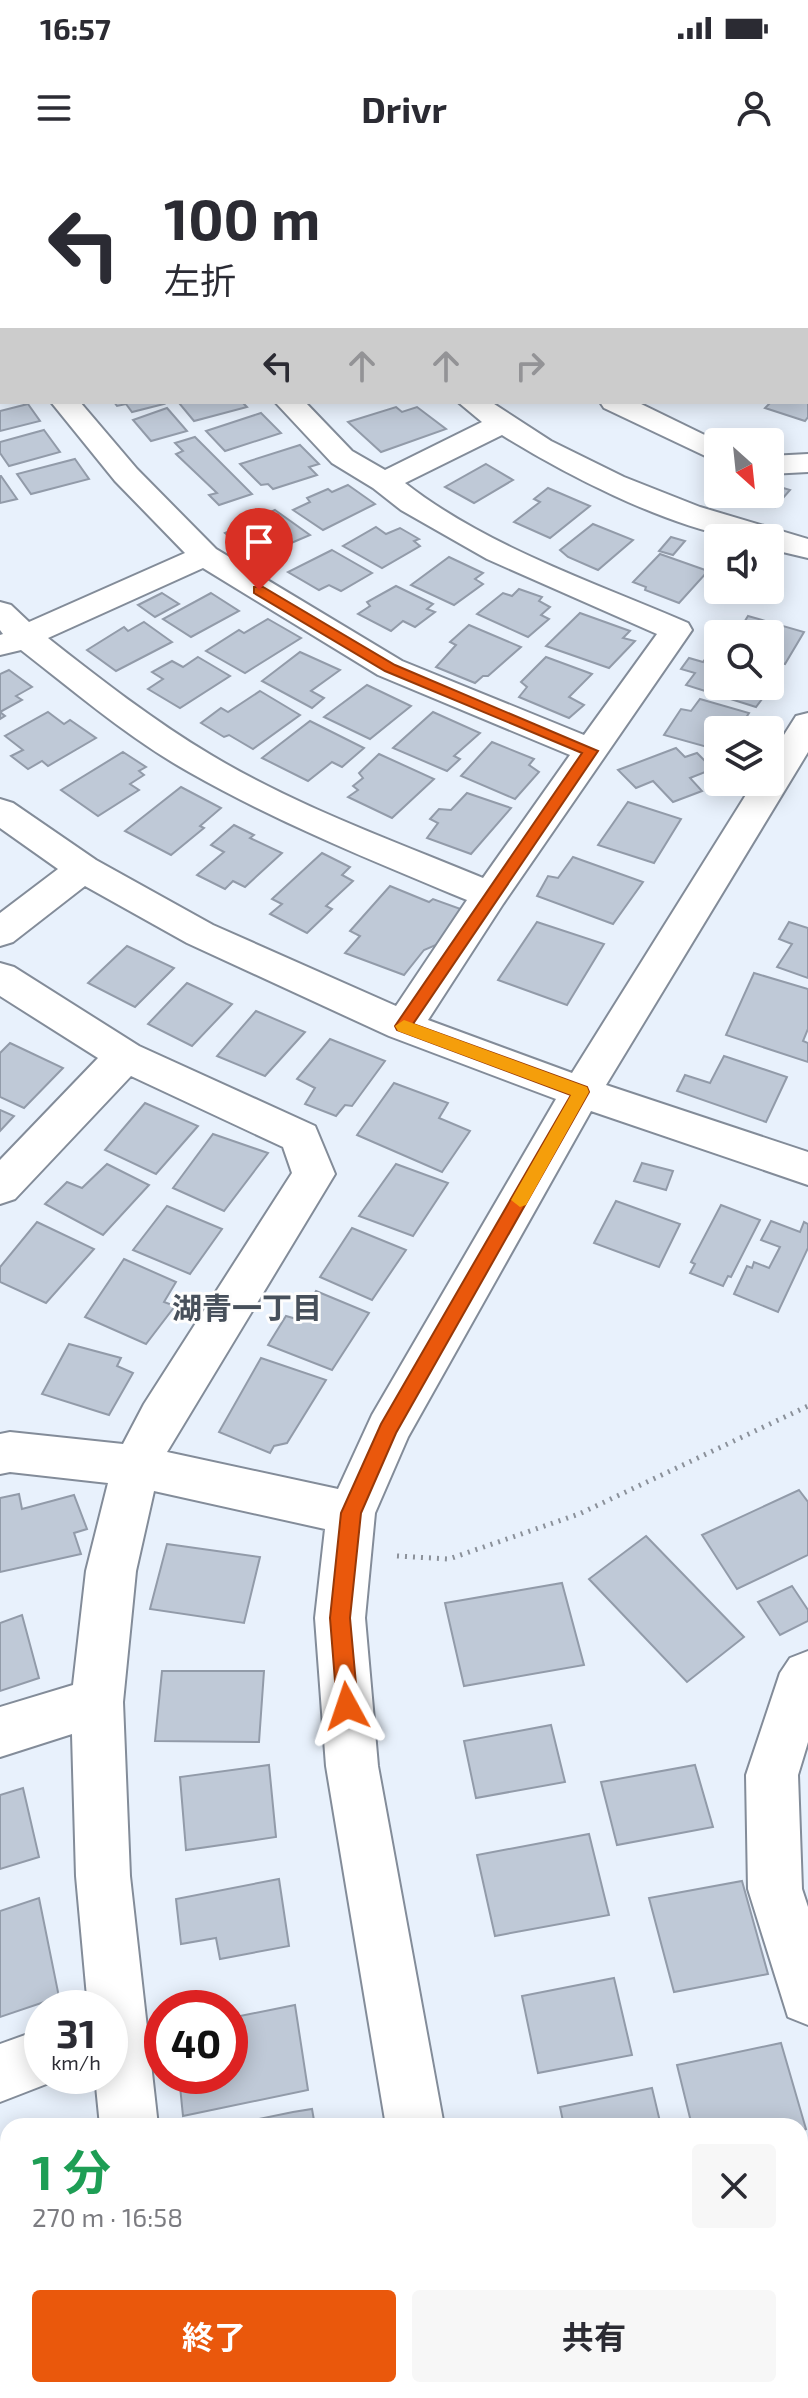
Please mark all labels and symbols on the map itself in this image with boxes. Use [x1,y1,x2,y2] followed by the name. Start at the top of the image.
[704,428,784,508] north arrow
[225,508,293,590] pin
[172,1289,322,1325] district label: 湖青一丁目
[305,1664,389,1748] position arrow
[144,1990,248,2094] speed limit sign: 40

